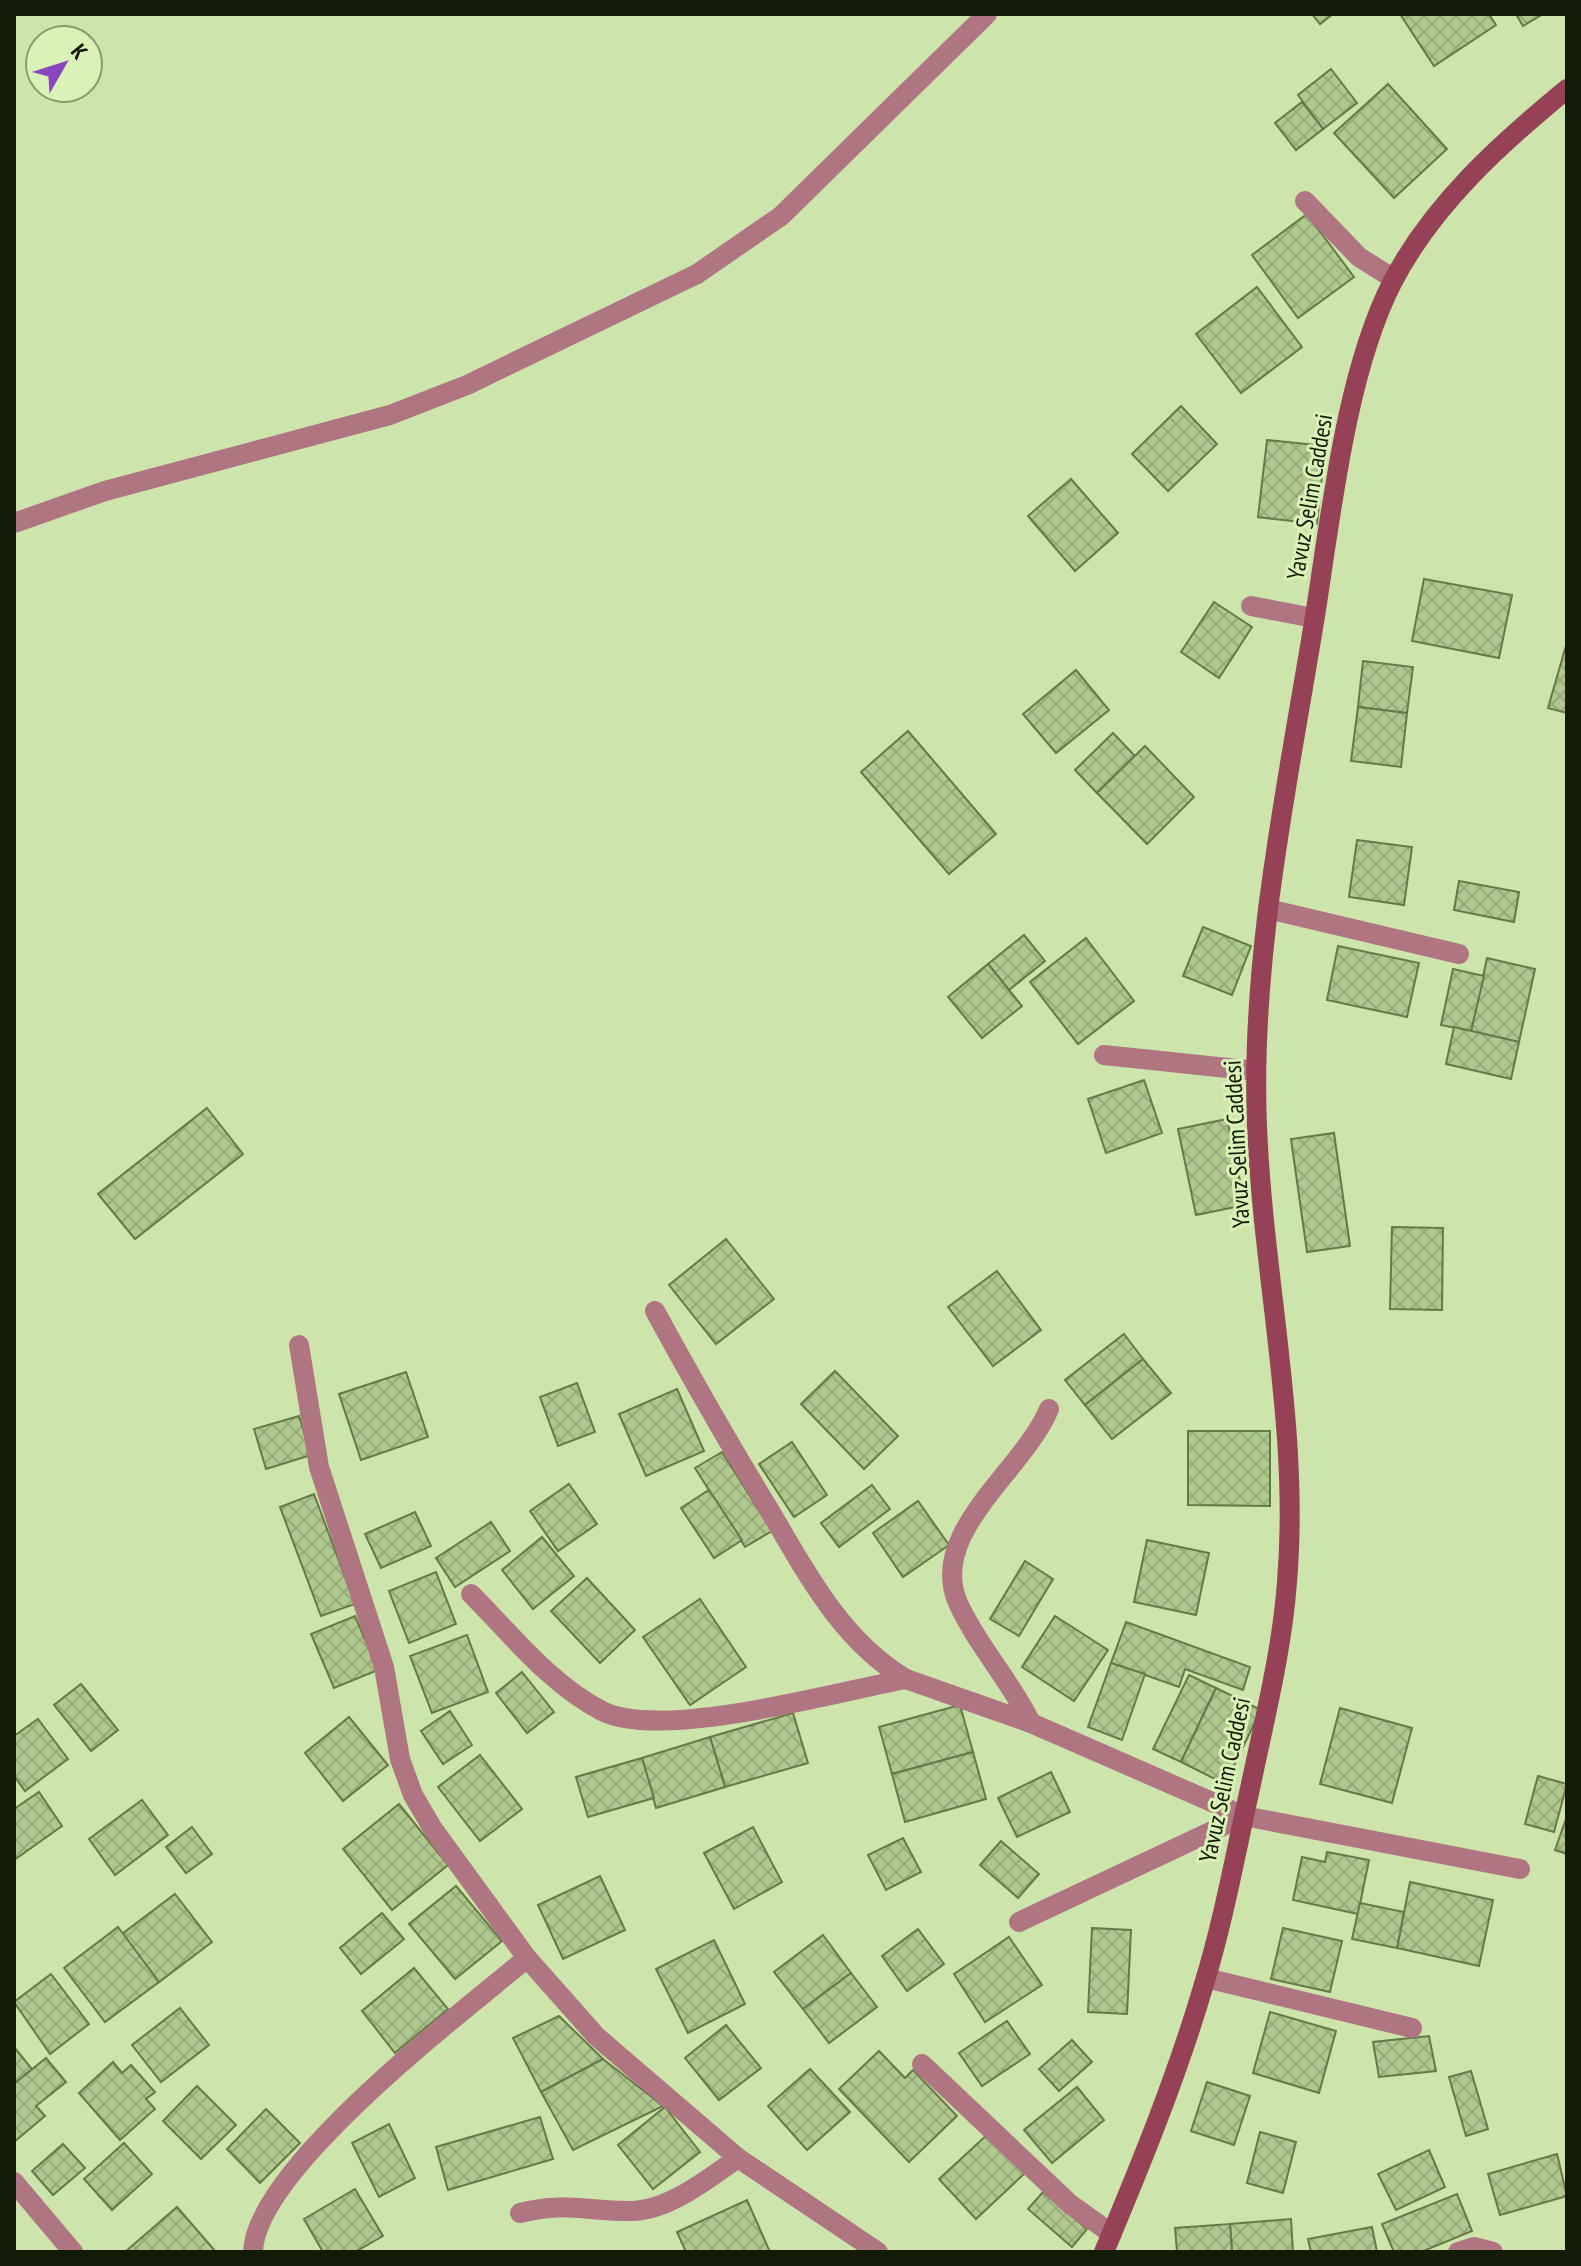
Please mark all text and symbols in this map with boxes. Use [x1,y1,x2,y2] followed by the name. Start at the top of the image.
[24,24,104,104] north arrow
[65,38,94,65] text: K
[1280,411,1339,582] street label: Yavuz Selim Caddesi
[1217,1059,1256,1229] street label: Yavuz Selim Caddesi
[1192,1695,1257,1865] street label: Yavuz Selim Caddesi

